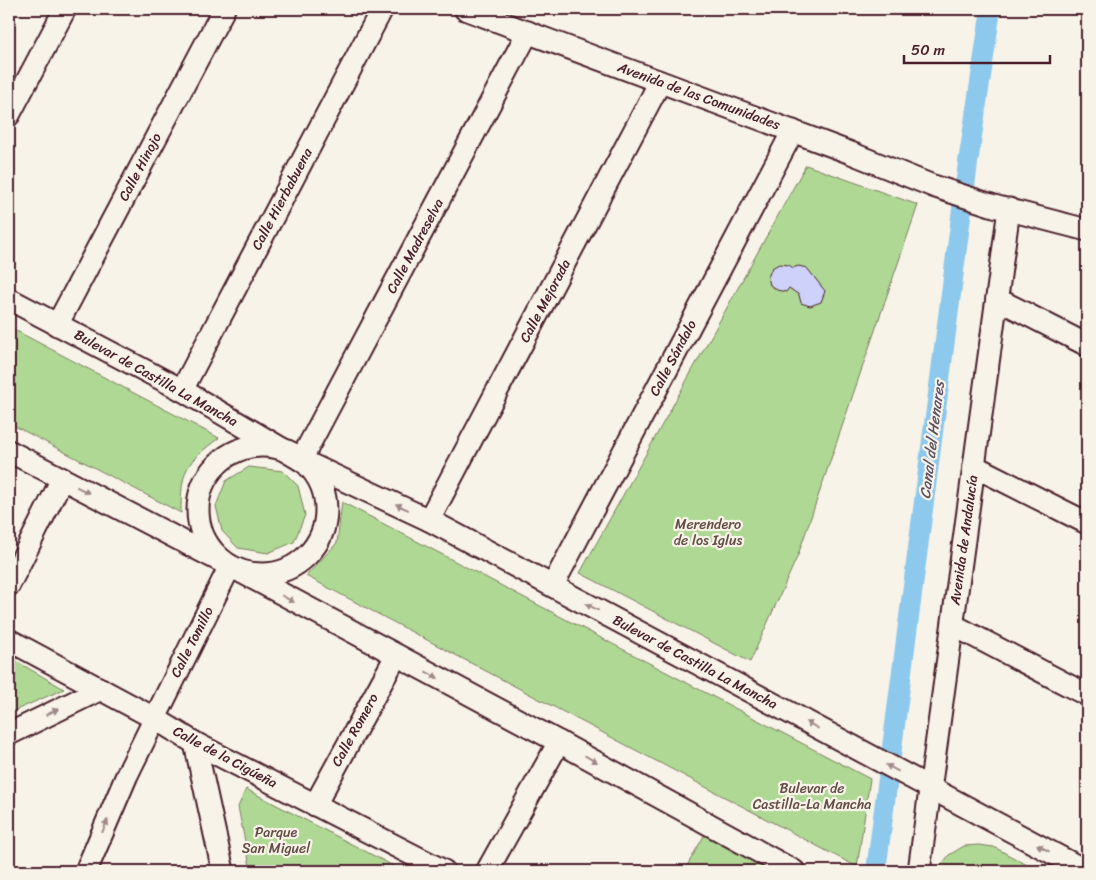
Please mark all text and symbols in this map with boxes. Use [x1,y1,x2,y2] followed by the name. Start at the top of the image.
[904,32,1050,64] scale bar
[911,37,946,63] text: 50 m
[613,55,784,137] street label: Avenida de las Comunidades
[111,128,169,206] street label: Calle Hinojo
[244,142,320,255] street label: Calle Hierbabuena
[379,194,451,298] street label: Calle Madreselva
[512,255,578,347] street label: Calle Mejorada
[642,315,704,401] street label: Calle Sándalo
[69,322,243,434] street label: Bulevar de Castilla La Mancha
[912,378,952,500] water label: Canal del Henares
[942,473,985,608] street label: Avenida de Andalucía
[76,486,90,494] one-way arrow
[395,503,409,511] one-way arrow
[674,512,743,553] park label: Merendero de los Iglus
[281,595,296,603] one-way arrow
[163,602,221,682] street label: Calle Tomillo
[586,602,599,611] one-way arrow
[608,608,782,716] street label: Bulevar de Castilla La Mancha
[425,671,439,679] one-way arrow
[324,689,386,771] street label: Calle Romero
[45,708,60,717] one-way arrow
[168,719,282,795] street label: Calle de la Cigúeña
[806,721,819,730] one-way arrow
[584,755,597,764] one-way arrow
[885,764,899,772] one-way arrow
[753,776,871,817] park label: Bulevar de Castilla-La Mancha
[102,819,110,833] one-way arrow
[242,820,311,861] park label: Parque San Miguel
[1035,844,1050,852] one-way arrow

